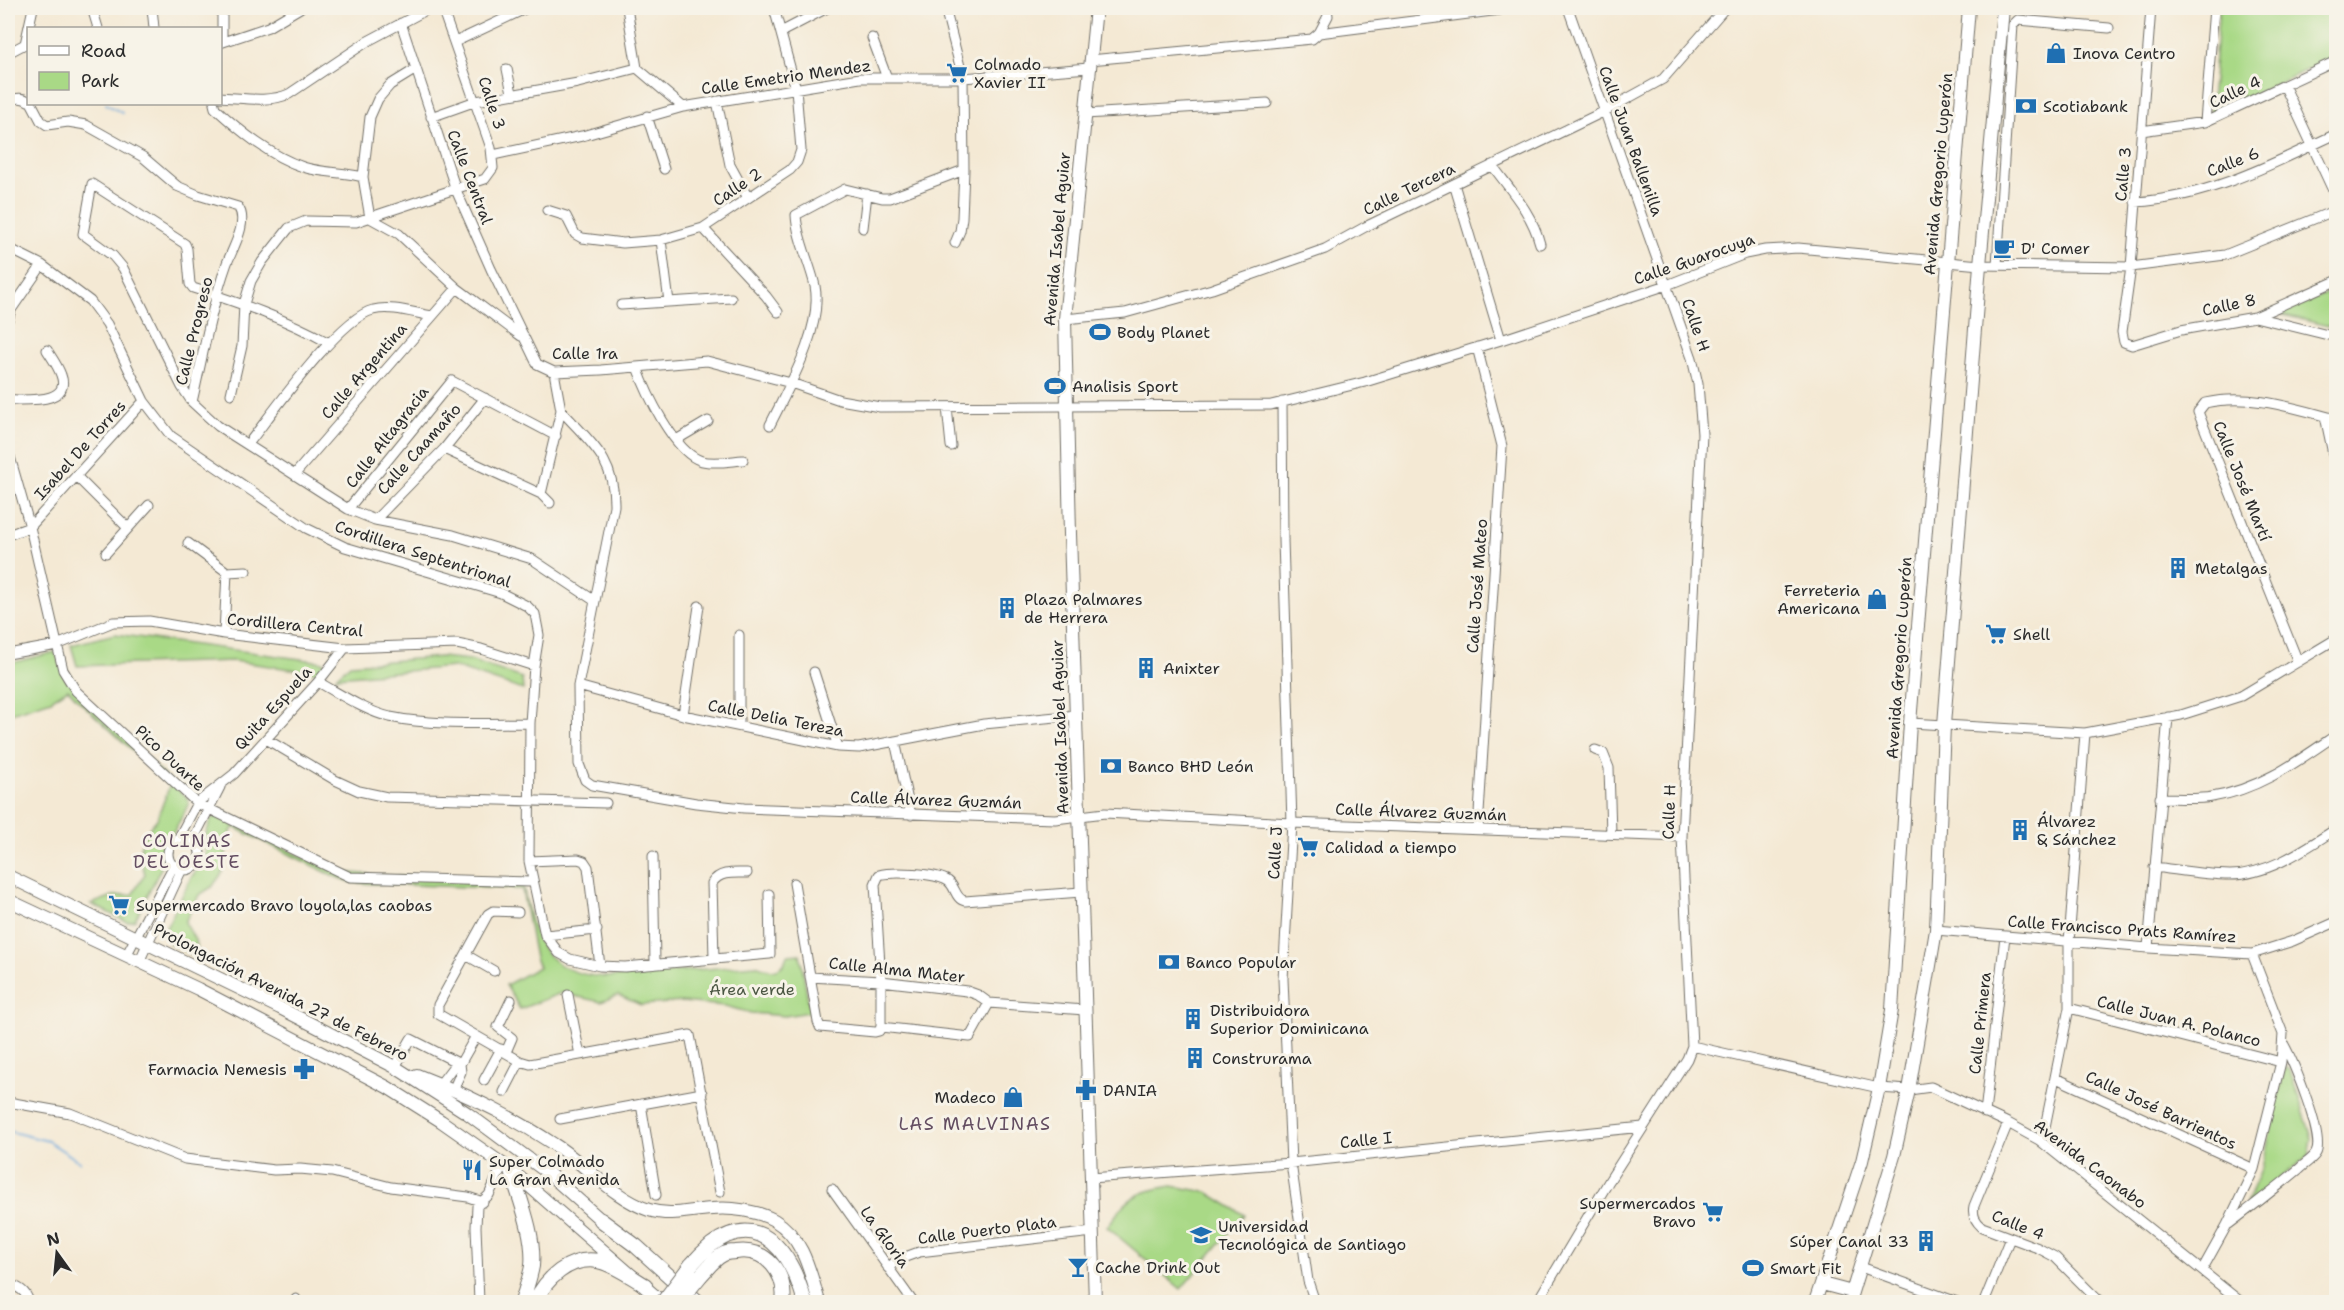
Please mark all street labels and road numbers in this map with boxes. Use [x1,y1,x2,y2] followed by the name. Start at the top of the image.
[700,55,872,99] street label: Calle Emetrio Mendez
[1594,63,1668,219] street label: Calle Juan Ballenilla
[2206,71,2264,113] street label: Calle 4
[1919,72,1957,276] street label: Avenida Gregorio Luperón
[474,74,510,132] street label: Calle 3
[442,127,498,227] street label: Calle Central
[2204,142,2262,182] street label: Calle 6
[2110,146,2136,202] street label: Calle 3
[1039,151,1075,327] street label: Avenida Isabel Aguiar
[1360,158,1458,220] street label: Calle Tercera
[708,163,766,211] street label: Calle 2
[1631,228,1757,290] street label: Calle Guarocuya
[170,274,218,388] street label: Calle Progreso
[2200,289,2258,321] street label: Calle 8
[1677,295,1715,355] street label: Calle H
[316,319,412,423] street label: Calle Argentina
[552,343,618,364] street label: Calle 1ra
[341,382,433,492] street label: Calle Altagracia
[30,396,131,504] street label: Isabel De Torres
[372,399,466,499] street label: Calle Caamaño
[2208,418,2276,545] street label: Calle José Martí
[332,516,514,593] street label: Cordillera Septentrional
[1462,518,1492,654] street label: Calle José Mateo
[1881,556,1917,760] street label: Avenida Gregorio Luperón
[226,609,364,641] street label: Cordillera Central
[1046,639,1074,815] street label: Avenida Isabel Aguiar
[230,661,316,754] street label: Quita Espuela
[706,694,846,742] street label: Calle Delia Tereza
[131,720,209,796] street label: Pico Duarte
[1658,784,1680,840] street label: Calle H
[850,787,1022,813] street label: Calle Álvarez Guzmán
[1335,799,1507,825] street label: Calle Álvarez Guzmán
[1263,826,1287,880] street label: Calle J
[2007,911,2237,947] street label: Calle Francisco Prats Ramírez
[150,918,412,1066] street label: Prolongación Avenida 27 de Febrero
[828,952,966,988] street label: Calle Alma Mater
[1964,971,1996,1075] street label: Calle Primera
[2095,990,2263,1052] street label: Calle Juan A. Polanco
[2082,1066,2240,1154] street label: Calle José Barrientos
[2029,1115,2151,1213] street label: Avenida Caonabo
[1339,1127,1393,1153] street label: Calle I
[856,1202,914,1272] street label: La Gloria
[1989,1205,2047,1245] street label: Calle 4
[917,1211,1057,1249] street label: Calle Puerto Plata

